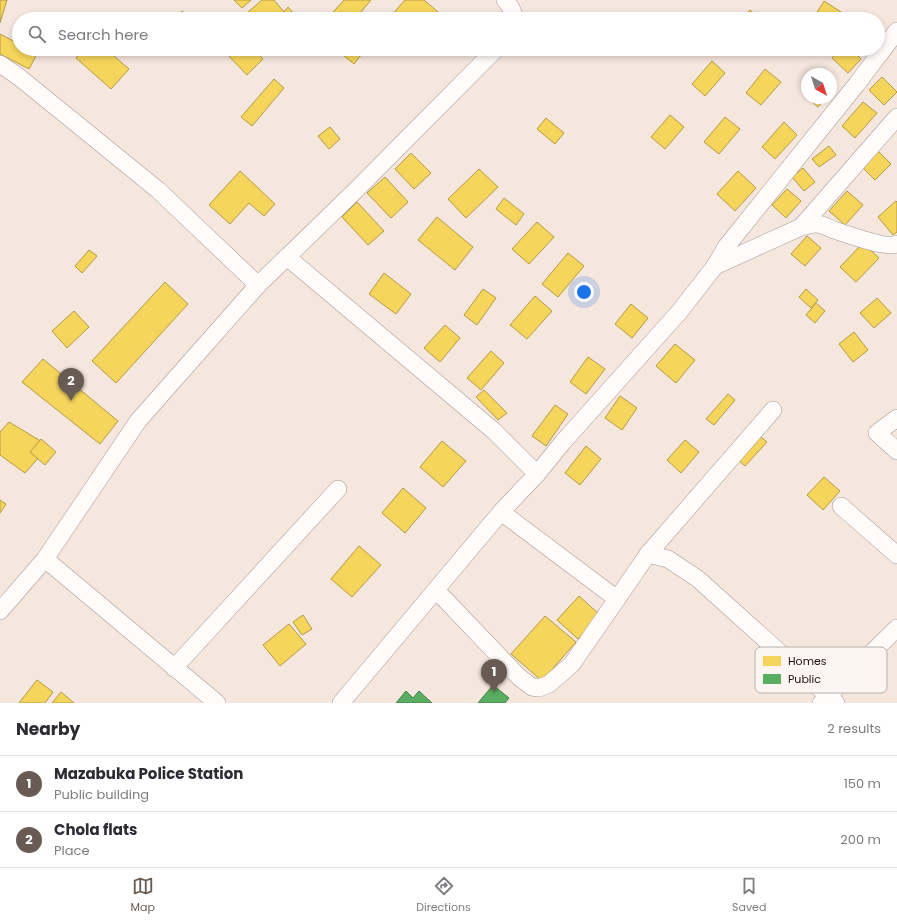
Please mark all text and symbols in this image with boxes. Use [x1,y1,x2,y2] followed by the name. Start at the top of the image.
[12,12,885,56] search box
[26,23,48,45] icon: search
[58,24,148,45] text: Search here
[801,68,837,104] north arrow
[574,282,594,302] your location
[58,368,84,401] pin: 2
[755,647,887,693] legend
[788,653,827,669] text: Homes
[481,659,507,692] pin: 1
[788,671,821,687] text: Public
[16,717,80,741] text: Nearby
[827,719,881,738] text: 2 results
[54,763,243,784] text: Mazabuka Police Station
[27,774,31,793] text: 1
[844,774,881,793] text: 150 m
[54,785,149,804] text: Public building
[54,819,137,840] text: Chola flats
[25,830,33,849] text: 2
[840,830,881,849] text: 200 m
[54,841,89,860] text: Place
[131,875,155,916] tab: Map
[416,875,471,916] tab: Directions
[732,875,766,916] tab: Saved

